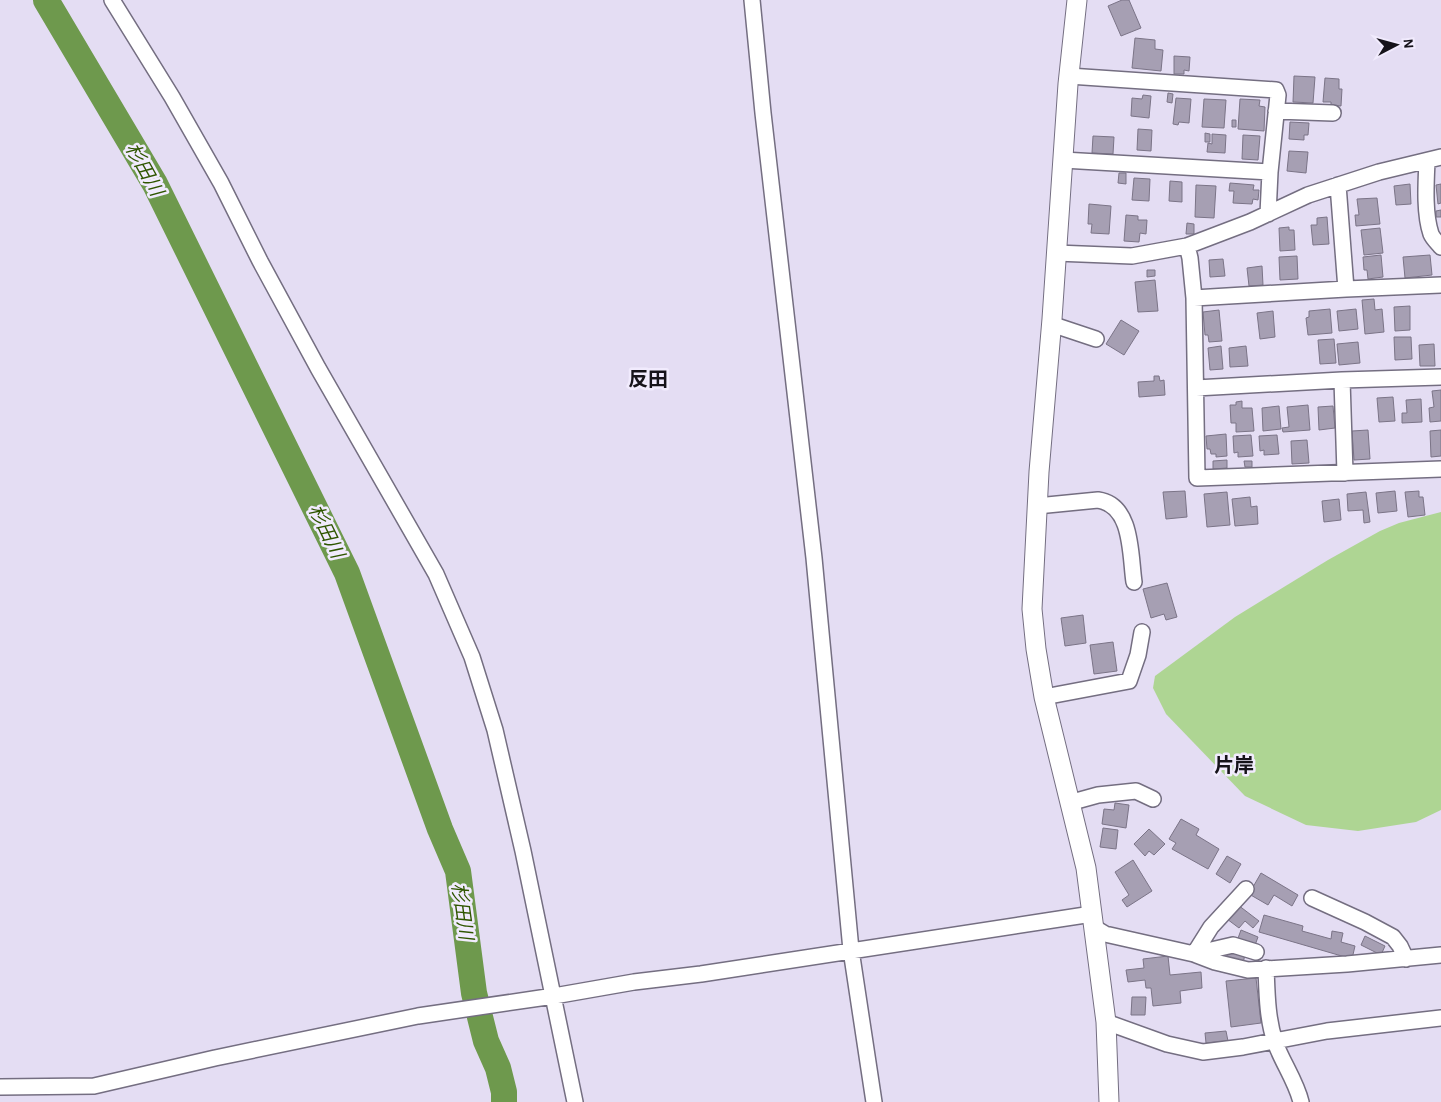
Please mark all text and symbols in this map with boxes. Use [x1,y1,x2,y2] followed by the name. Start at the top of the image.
[1371,20,1421,70] north arrow
[1400,38,1415,49] text: N
[122,140,168,201] water label: 杉田川
[628,370,668,390] district label: 反田
[305,501,348,563] water label: 杉田川
[1214,755,1254,776] district label: 片岸
[448,882,476,943] water label: 杉田川

